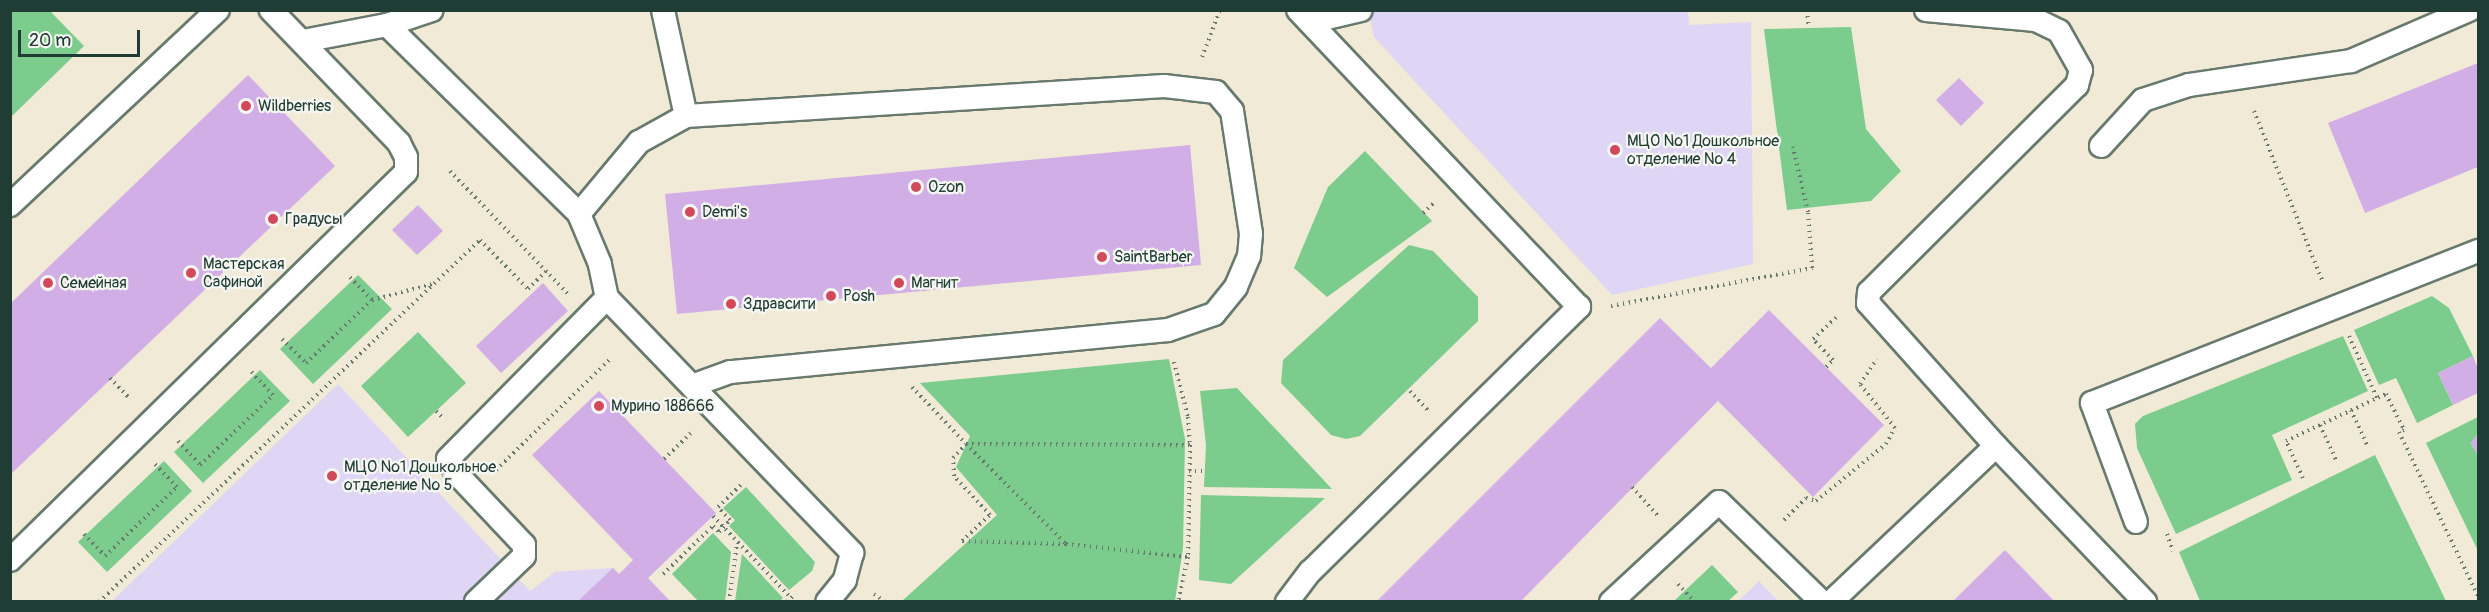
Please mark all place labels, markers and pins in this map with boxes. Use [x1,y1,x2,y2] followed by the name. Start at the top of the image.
[258,96,331,116] place label: Wildberries
[239,99,253,113] marker: Wildberries
[1627,131,1779,169] place label: МЦО №1 Дошкольное отделение № 4
[1608,143,1622,157] marker: МЦО №1 Дошкольное отделение № 4
[928,177,964,197] place label: Ozon
[909,180,923,194] marker: Ozon
[702,202,747,222] place label: Demi's
[683,205,697,219] marker: Demi's
[285,209,343,229] place label: Градусы
[266,212,280,226] marker: Градусы
[1114,247,1192,267] place label: SaintBarber
[1095,250,1109,264] marker: SaintBarber
[203,254,285,292] place label: Мастерская Сафиной
[184,266,198,280] marker: Мастерская Сафиной
[60,273,127,293] place label: Семейная
[911,273,959,293] place label: Магнит
[41,276,55,290] marker: Семейная
[892,276,906,290] marker: Магнит
[843,286,875,306] place label: Posh
[824,289,838,303] marker: Posh
[743,294,815,314] place label: Здравсити
[724,297,738,311] marker: Здравсити
[611,396,714,416] place label: Мурино 188666
[592,399,606,413] marker: Мурино 188666
[344,457,496,495] place label: МЦО №1 Дошкольное отделение № 5
[325,469,339,483] marker: МЦО №1 Дошкольное отделение № 5

